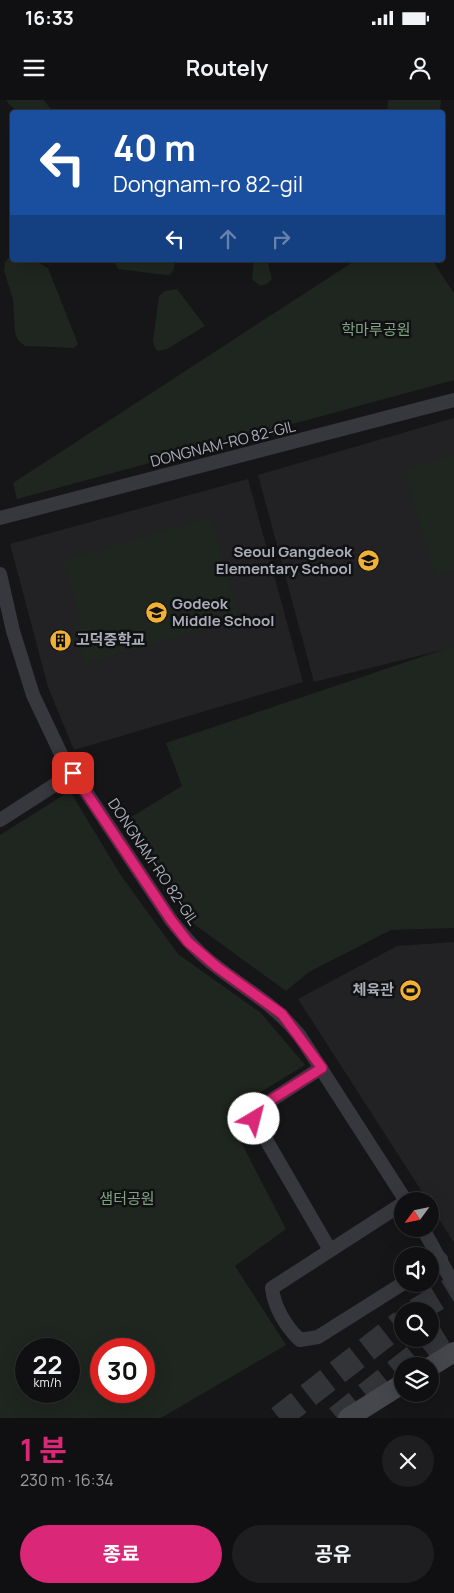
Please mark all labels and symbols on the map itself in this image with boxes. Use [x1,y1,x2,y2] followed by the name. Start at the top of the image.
[341,319,411,340] park label: 학마루공원
[148,415,298,472] street label: DONGNAM-RO 82-GIL
[216,541,353,579] place label: Seoul Gangdeok Elementary School
[356,549,380,573] school or university icon: Seoul Gangdeok Elementary School
[172,593,274,631] place label: Godeok Middle School
[144,601,168,625] school or university icon: Godeok Middle School
[48,628,72,652] building icon: 고덕중학교
[76,629,145,650] place label: 고덕중학교
[52,752,94,794] pin
[103,794,204,930] street label: DONGNAM-RO 82-GIL
[398,978,422,1002] sports icon: 체육관
[353,979,394,1000] place label: 체육관
[227,1092,279,1144] position arrow
[99,1188,155,1209] park label: 샘터공원
[394,1192,439,1238] north arrow
[90,1338,155,1403] speed limit sign: 30

